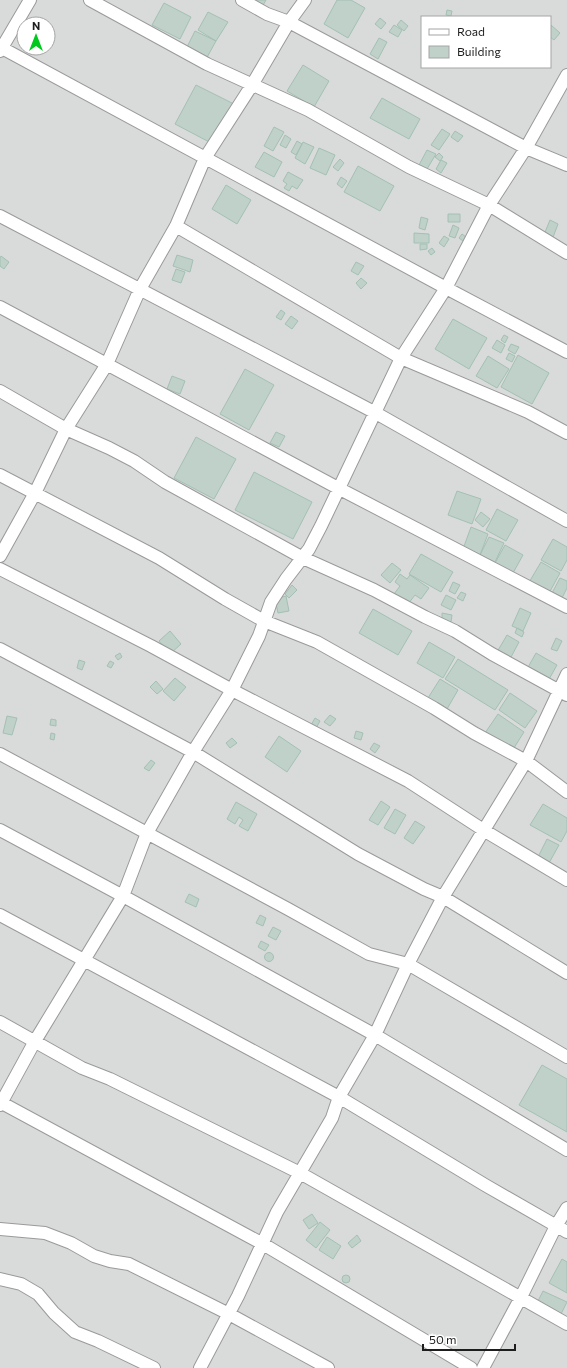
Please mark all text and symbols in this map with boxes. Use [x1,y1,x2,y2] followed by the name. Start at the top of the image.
[16,16,56,56] north arrow
[421,16,551,68] legend
[32,19,40,32] text: N
[457,24,485,38] text: Road
[457,44,501,58] text: Building
[423,1326,515,1352] scale bar
[429,1332,457,1346] text: 50 m

